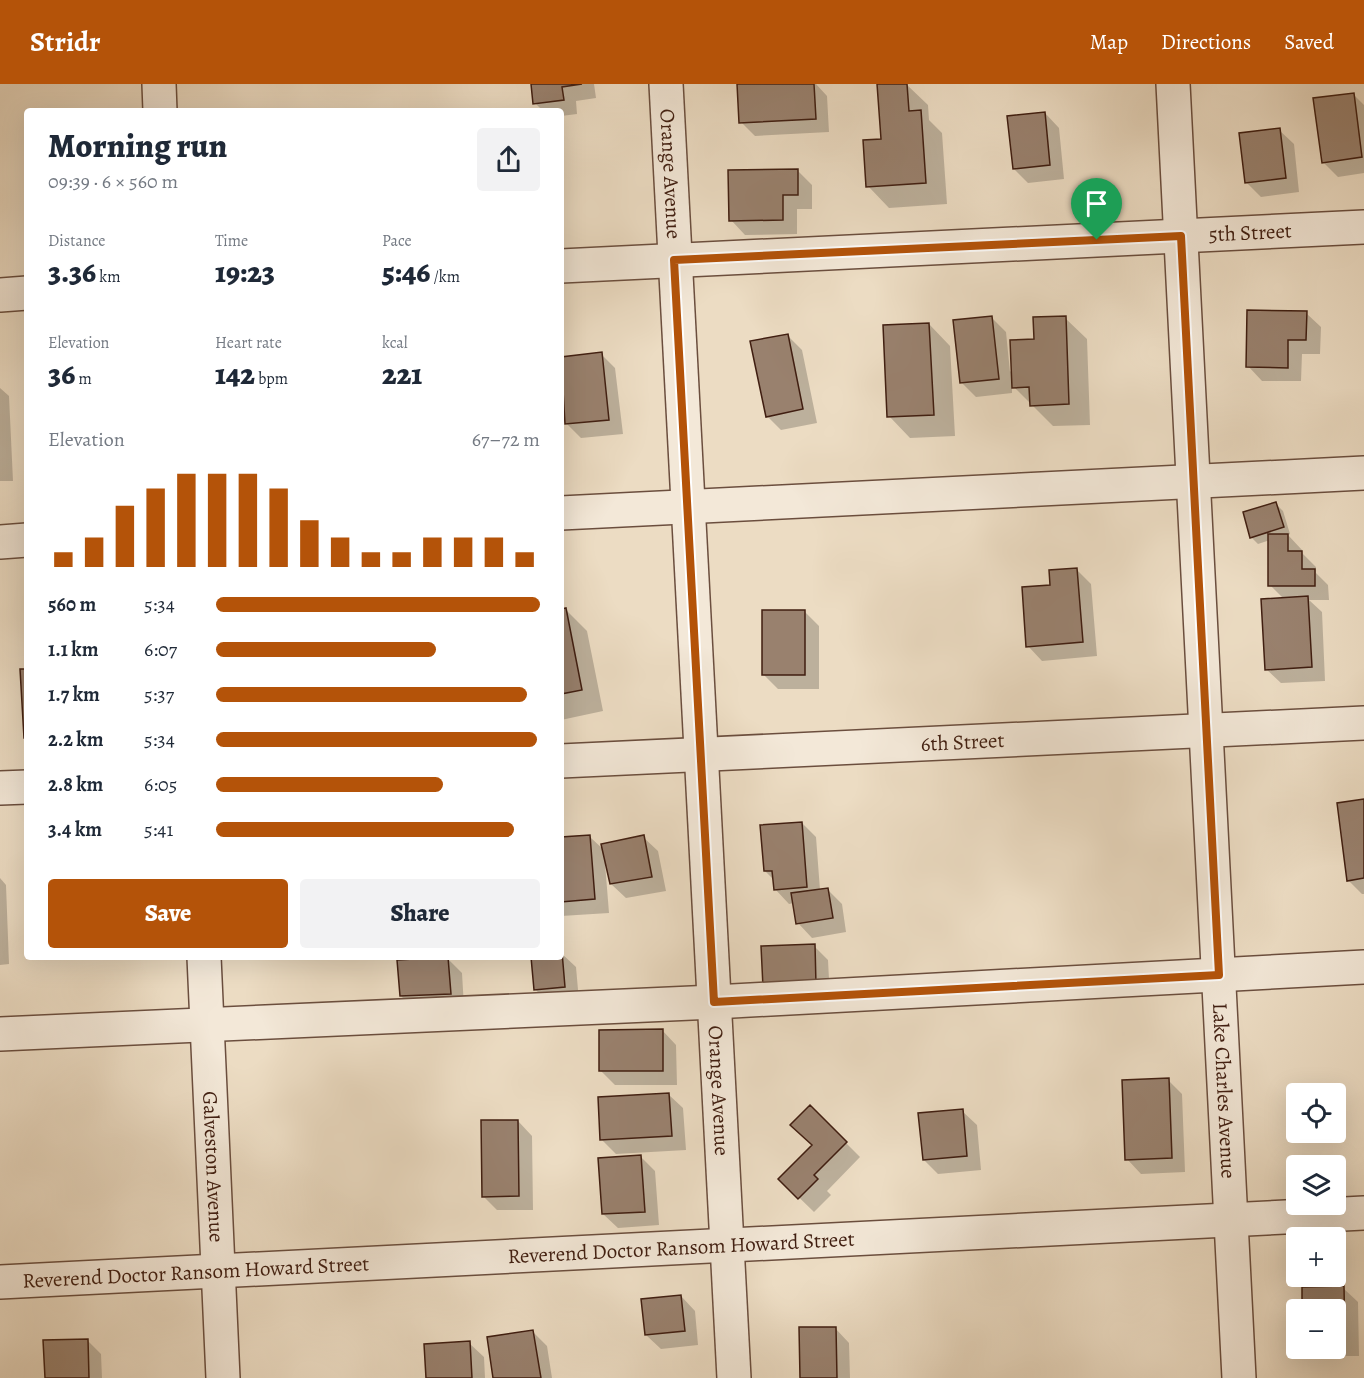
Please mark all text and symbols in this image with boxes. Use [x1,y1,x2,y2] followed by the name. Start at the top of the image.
[30,23,101,61] text: Stridr
[1090,28,1128,56] text: Map
[1161,28,1251,56] text: Directions
[1284,28,1334,56] text: Saved
[653,108,688,240] street label: Orange Avenue
[48,123,227,168] text: Morning run
[477,128,540,191] button: share
[48,168,178,195] text: 09:39 · 6 × 560 m
[1071,178,1122,240] pin
[1080,187,1113,220] icon: arrive
[1208,217,1292,249] street label: 5th Street
[48,230,105,252] text: Distance
[215,230,248,252] text: Time
[382,230,412,252] text: Pace
[48,252,96,292] text: 3.36
[215,252,275,292] text: 19:23
[382,252,430,292] text: 5:46
[96,266,121,288] text: km
[430,266,460,288] text: /km
[48,332,109,354] text: Elevation
[215,332,282,354] text: Heart rate
[382,332,408,354] text: kcal
[48,354,75,394] text: 36
[215,354,255,394] text: 142
[382,354,422,394] text: 221
[75,368,92,390] text: m
[255,368,288,390] text: bpm
[48,426,125,453] text: Elevation
[472,426,540,453] text: 67–72 m
[48,591,96,618] text: 560 m
[144,591,175,618] text: 5:34
[48,636,98,663] text: 1.1 km
[144,636,177,663] text: 6:07
[48,681,100,708] text: 1.7 km
[144,681,174,708] text: 5:37
[48,726,103,753] text: 2.2 km
[144,726,175,753] text: 5:34
[920,726,1005,758] street label: 6th Street
[48,771,103,798] text: 2.8 km
[144,771,177,798] text: 6:05
[48,816,102,843] text: 3.4 km
[144,816,173,843] text: 5:41
[48,879,288,948] button: Save
[300,879,540,948] button: Share
[1206,1002,1243,1179] street label: Lake Charles Avenue
[701,1025,736,1156] street label: Orange Avenue
[1286,1083,1346,1359] map controls
[1286,1083,1346,1143] button: locate
[196,1091,231,1243] street label: Galveston Avenue
[1286,1155,1346,1215] button: layers
[507,1225,855,1270] street label: Reverend Doctor Ransom Howard Street
[1286,1227,1346,1287] button: +
[22,1249,370,1295] street label: Reverend Doctor Ransom Howard Street
[1286,1299,1346,1359] button: −

